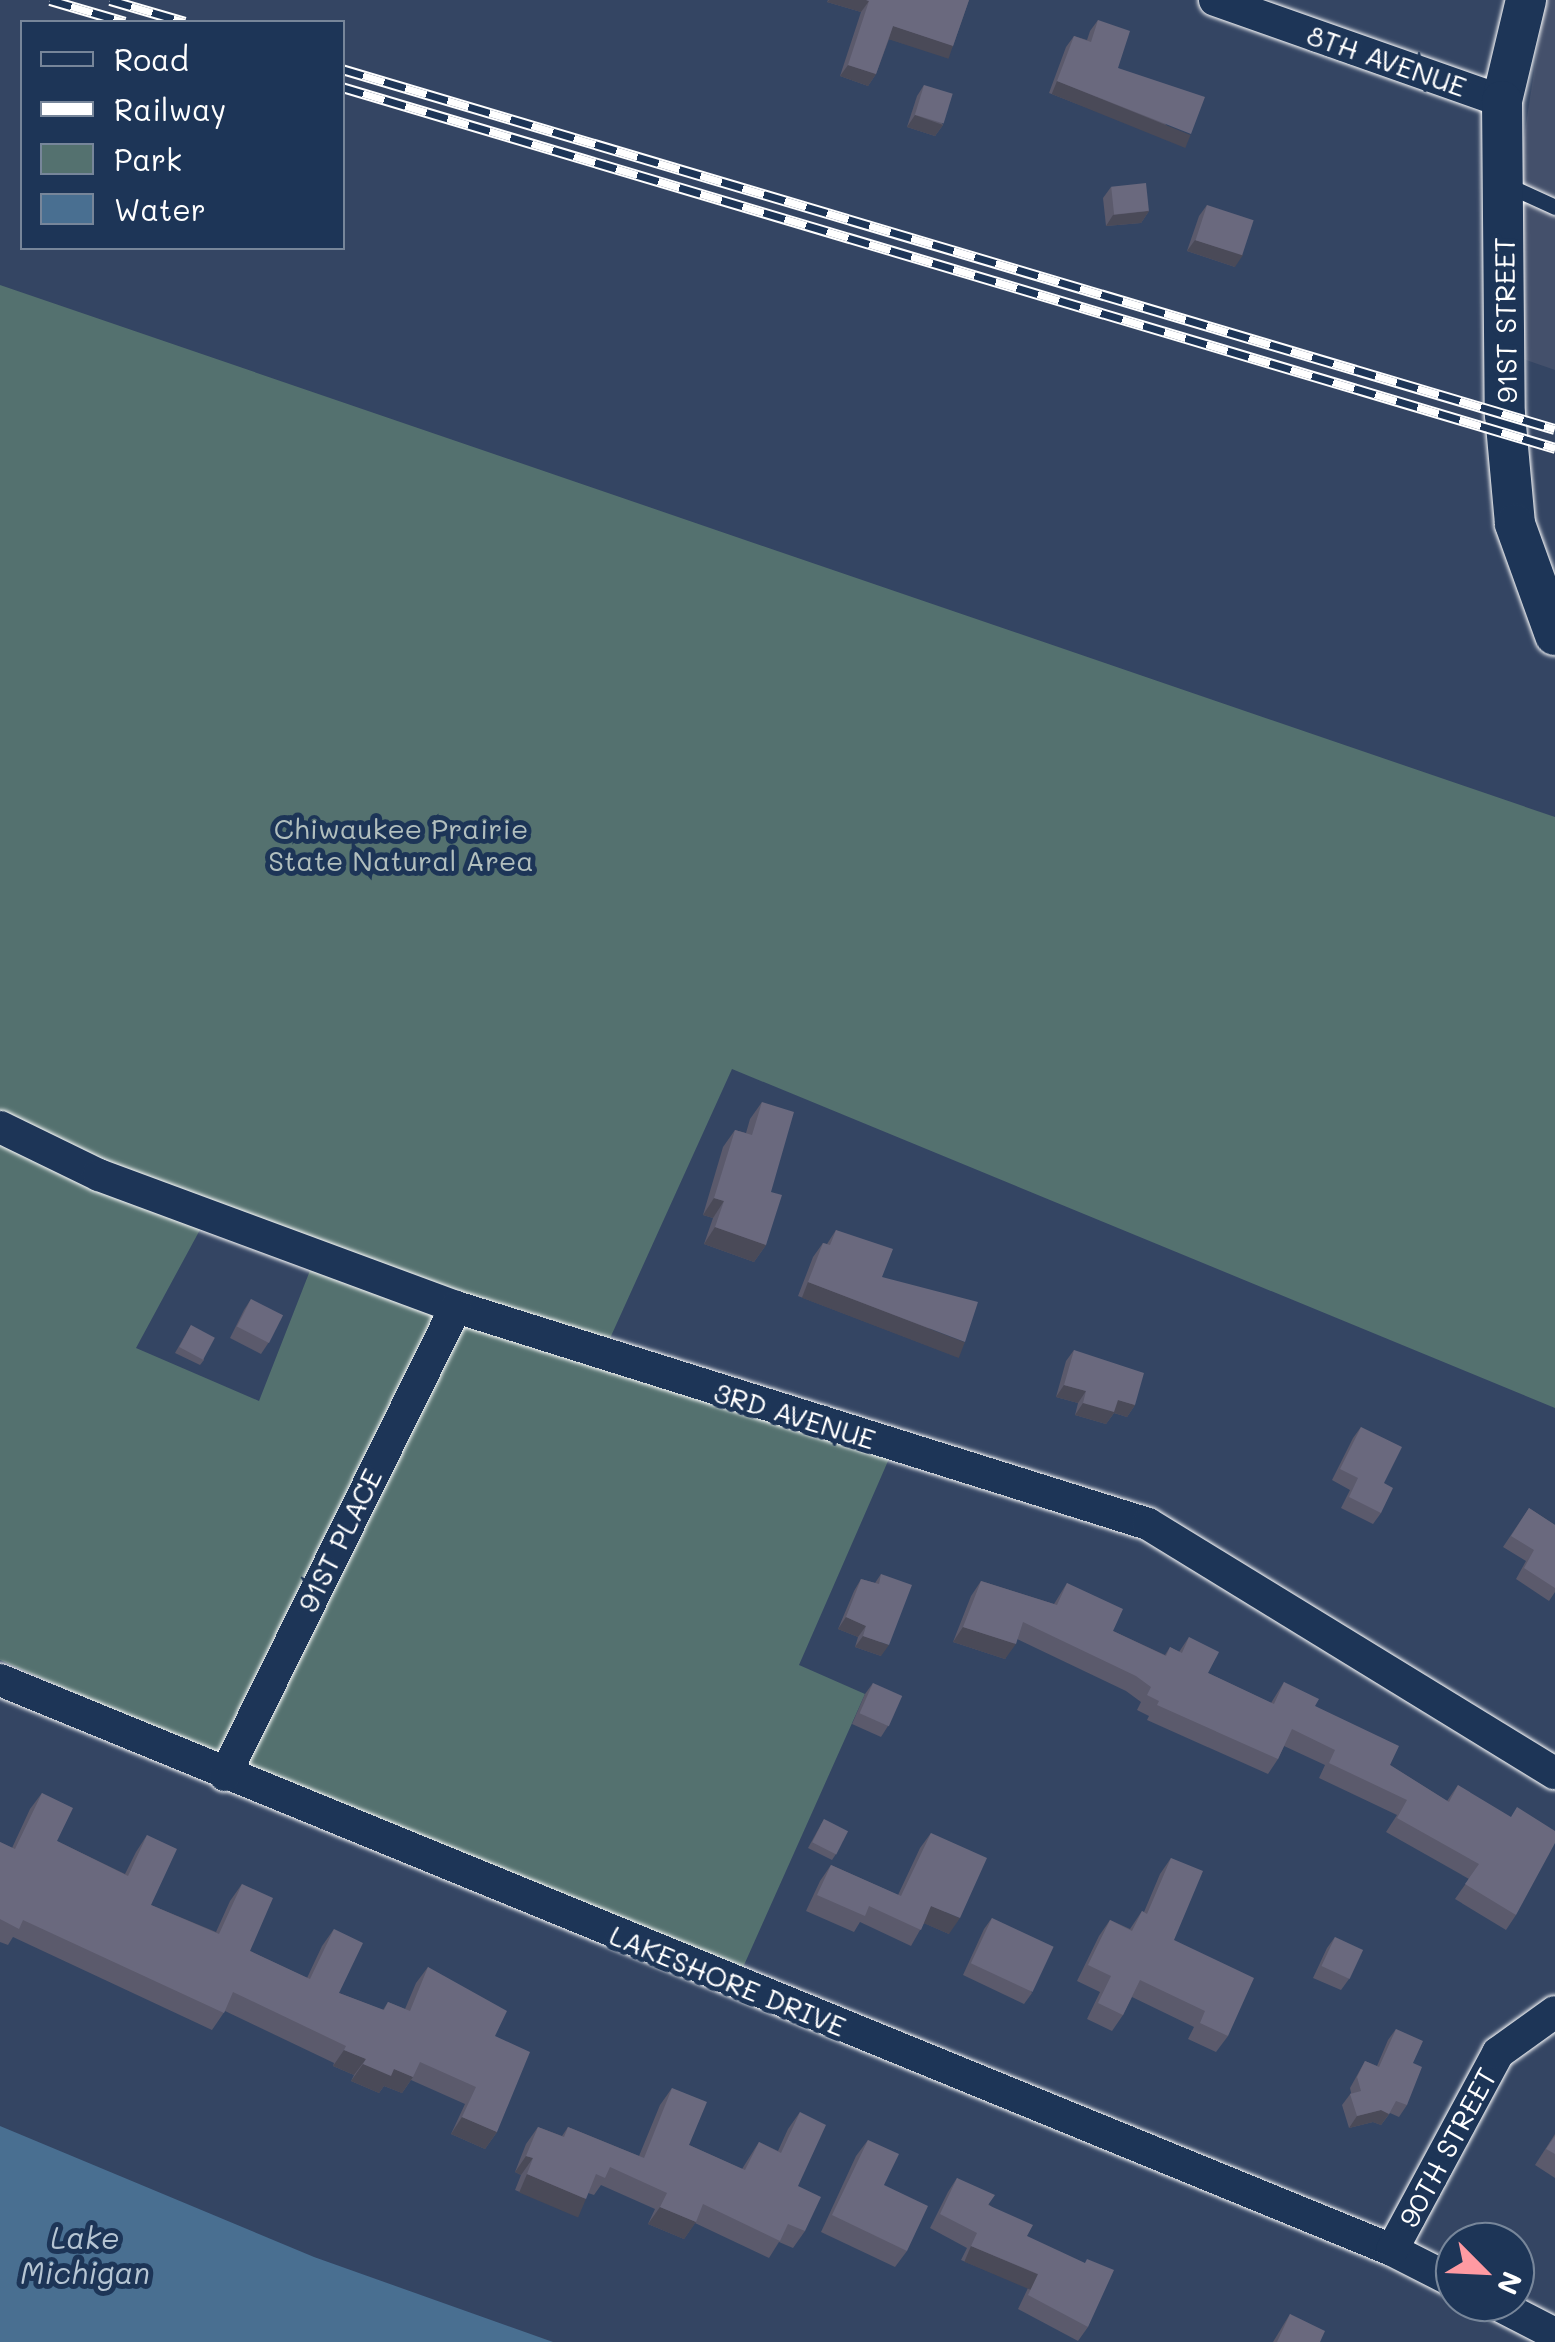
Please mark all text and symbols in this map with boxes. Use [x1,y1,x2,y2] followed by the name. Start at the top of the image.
[1303,17,1471,103] street label: 8TH AVENUE
[20,20,345,250] legend
[114,39,189,79] text: Road
[114,89,226,129] text: Railway
[114,139,182,179] text: Park
[114,189,206,229] text: Water
[1487,237,1523,403] street label: 91ST STREET
[268,811,534,877] park label: Chiwaukee Prairie State Natural Area
[710,1374,880,1456] street label: 3RD AVENUE
[290,1463,388,1617] street label: 91ST PLACE
[605,1917,851,2043] street label: LAKESHORE DRIVE
[1391,2062,1503,2232] street label: 90TH STREET
[20,2219,150,2290] water label: Lake Michigan
[1435,2222,1535,2322] north arrow
[1490,2266,1531,2300] text: N

